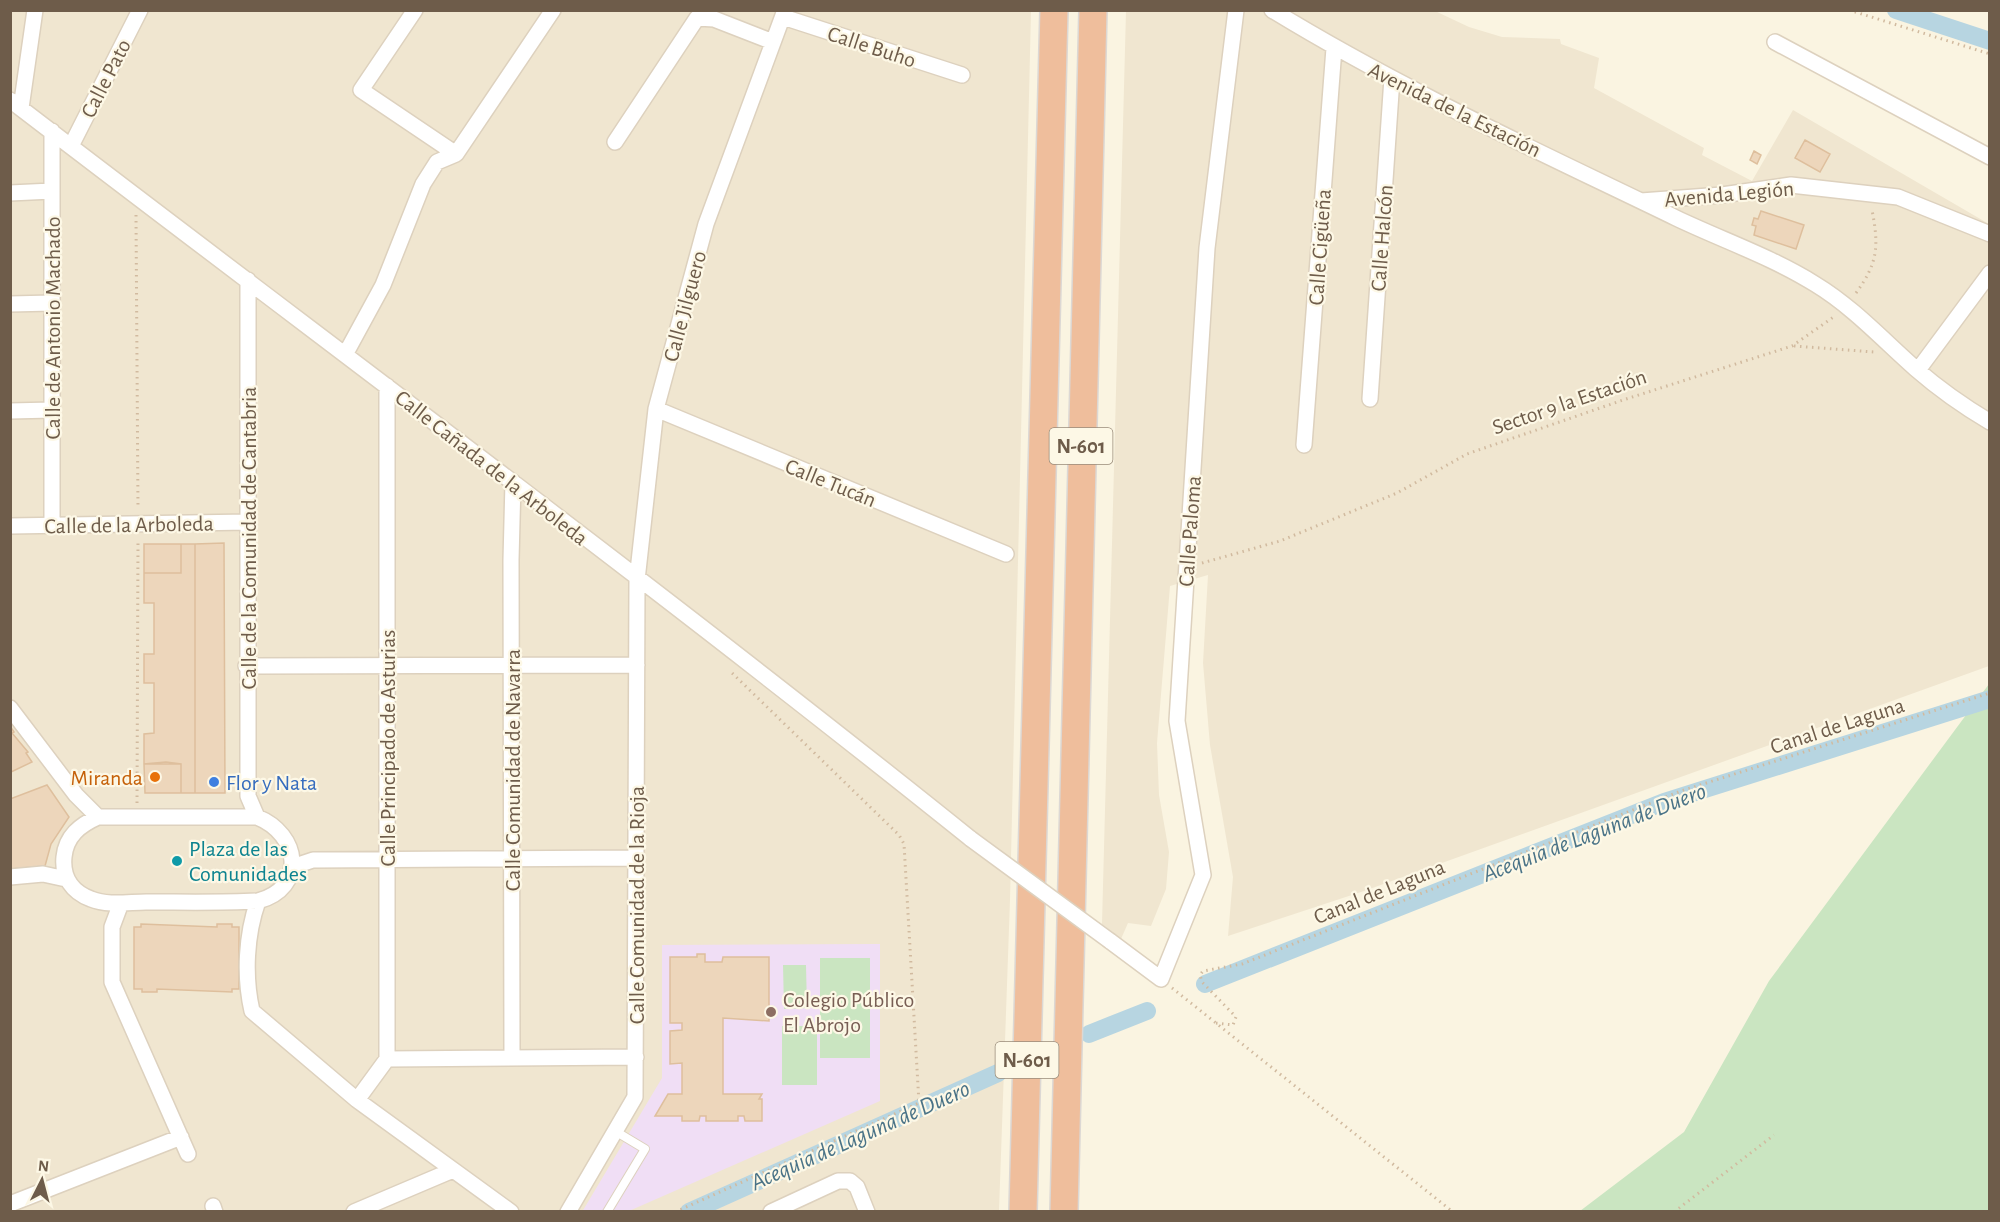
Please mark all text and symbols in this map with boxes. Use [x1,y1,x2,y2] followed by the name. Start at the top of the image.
[825,22,919,72] street label: Calle Buho
[77,36,135,121] street label: Calle Pato
[1365,59,1544,161] street label: Avenida de la Estación
[1663,177,1795,211] street label: Avenida Legión
[1367,184,1397,292] street label: Calle Halcón
[1305,188,1335,306] street label: Calle Cigüeña
[42,216,64,440] street label: Calle de Antonio Machado
[660,248,710,364] street label: Calle Jilguero
[1489,365,1649,439] street label: Sector 9 la Estación
[391,386,592,550] street label: Calle Cañada de la Arboleda
[238,387,260,689] street label: Calle de la Comunidad de Cantabria
[1050,428,1112,464] road number: N-601
[782,455,879,511] street label: Calle Tucán
[1175,475,1205,587] street label: Calle Paloma
[44,513,214,537] street label: Calle de la Arboleda
[377,630,399,866] street label: Calle Principado de Asturias
[502,649,524,891] street label: Calle Comunidad de Navarra
[1767,694,1907,758] street label: Canal de Laguna
[71,767,143,789] place label: Miranda
[148,770,162,784] marker: Miranda
[226,772,317,794] place label: Flor y Nata
[207,775,221,789] marker: Flor y Nata
[1478,779,1710,887] water label: Acequia de Laguna de Duero
[626,786,648,1024] street label: Calle Comunidad de la Rioja
[189,838,307,885] place label: Plaza de las Comunidades
[170,854,184,868] marker: Plaza de las Comunidades
[1310,856,1448,928] street label: Canal de Laguna
[783,989,914,1036] place label: Colegio Público El Abrojo
[764,1005,778,1019] marker: Colegio Público El Abrojo
[996,1042,1058,1078] road number: N-601
[746,1077,974,1196] water label: Acequia de Laguna de Duero
[12,1150,72,1210] north arrow
[37,1158,50,1175] text: N

